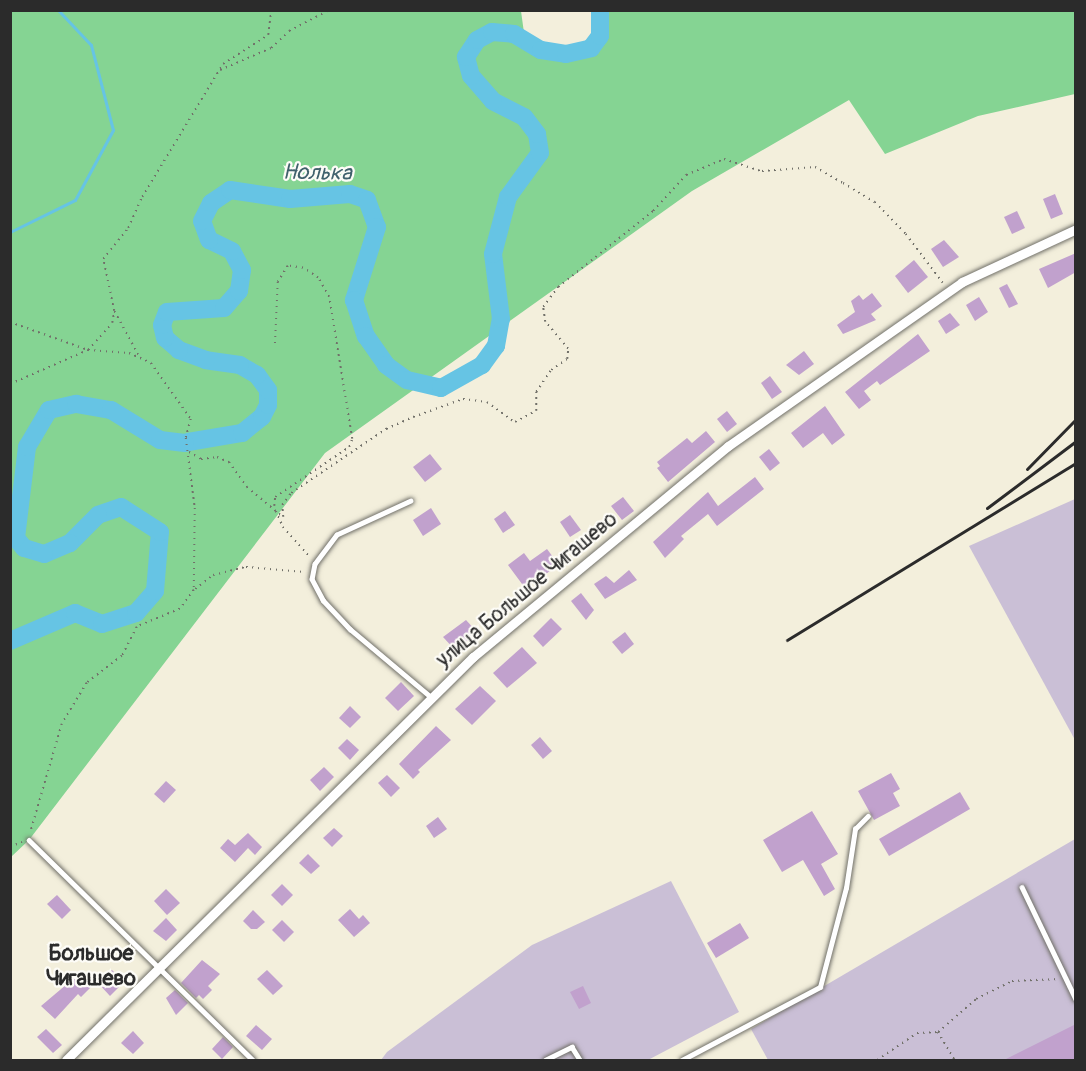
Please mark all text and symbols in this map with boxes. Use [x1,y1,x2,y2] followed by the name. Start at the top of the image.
[282,159,352,187] water label: Нолька
[432,507,622,673] street label: улица Большое Чигашево
[46,940,136,992] district label: Большое Чигашево

